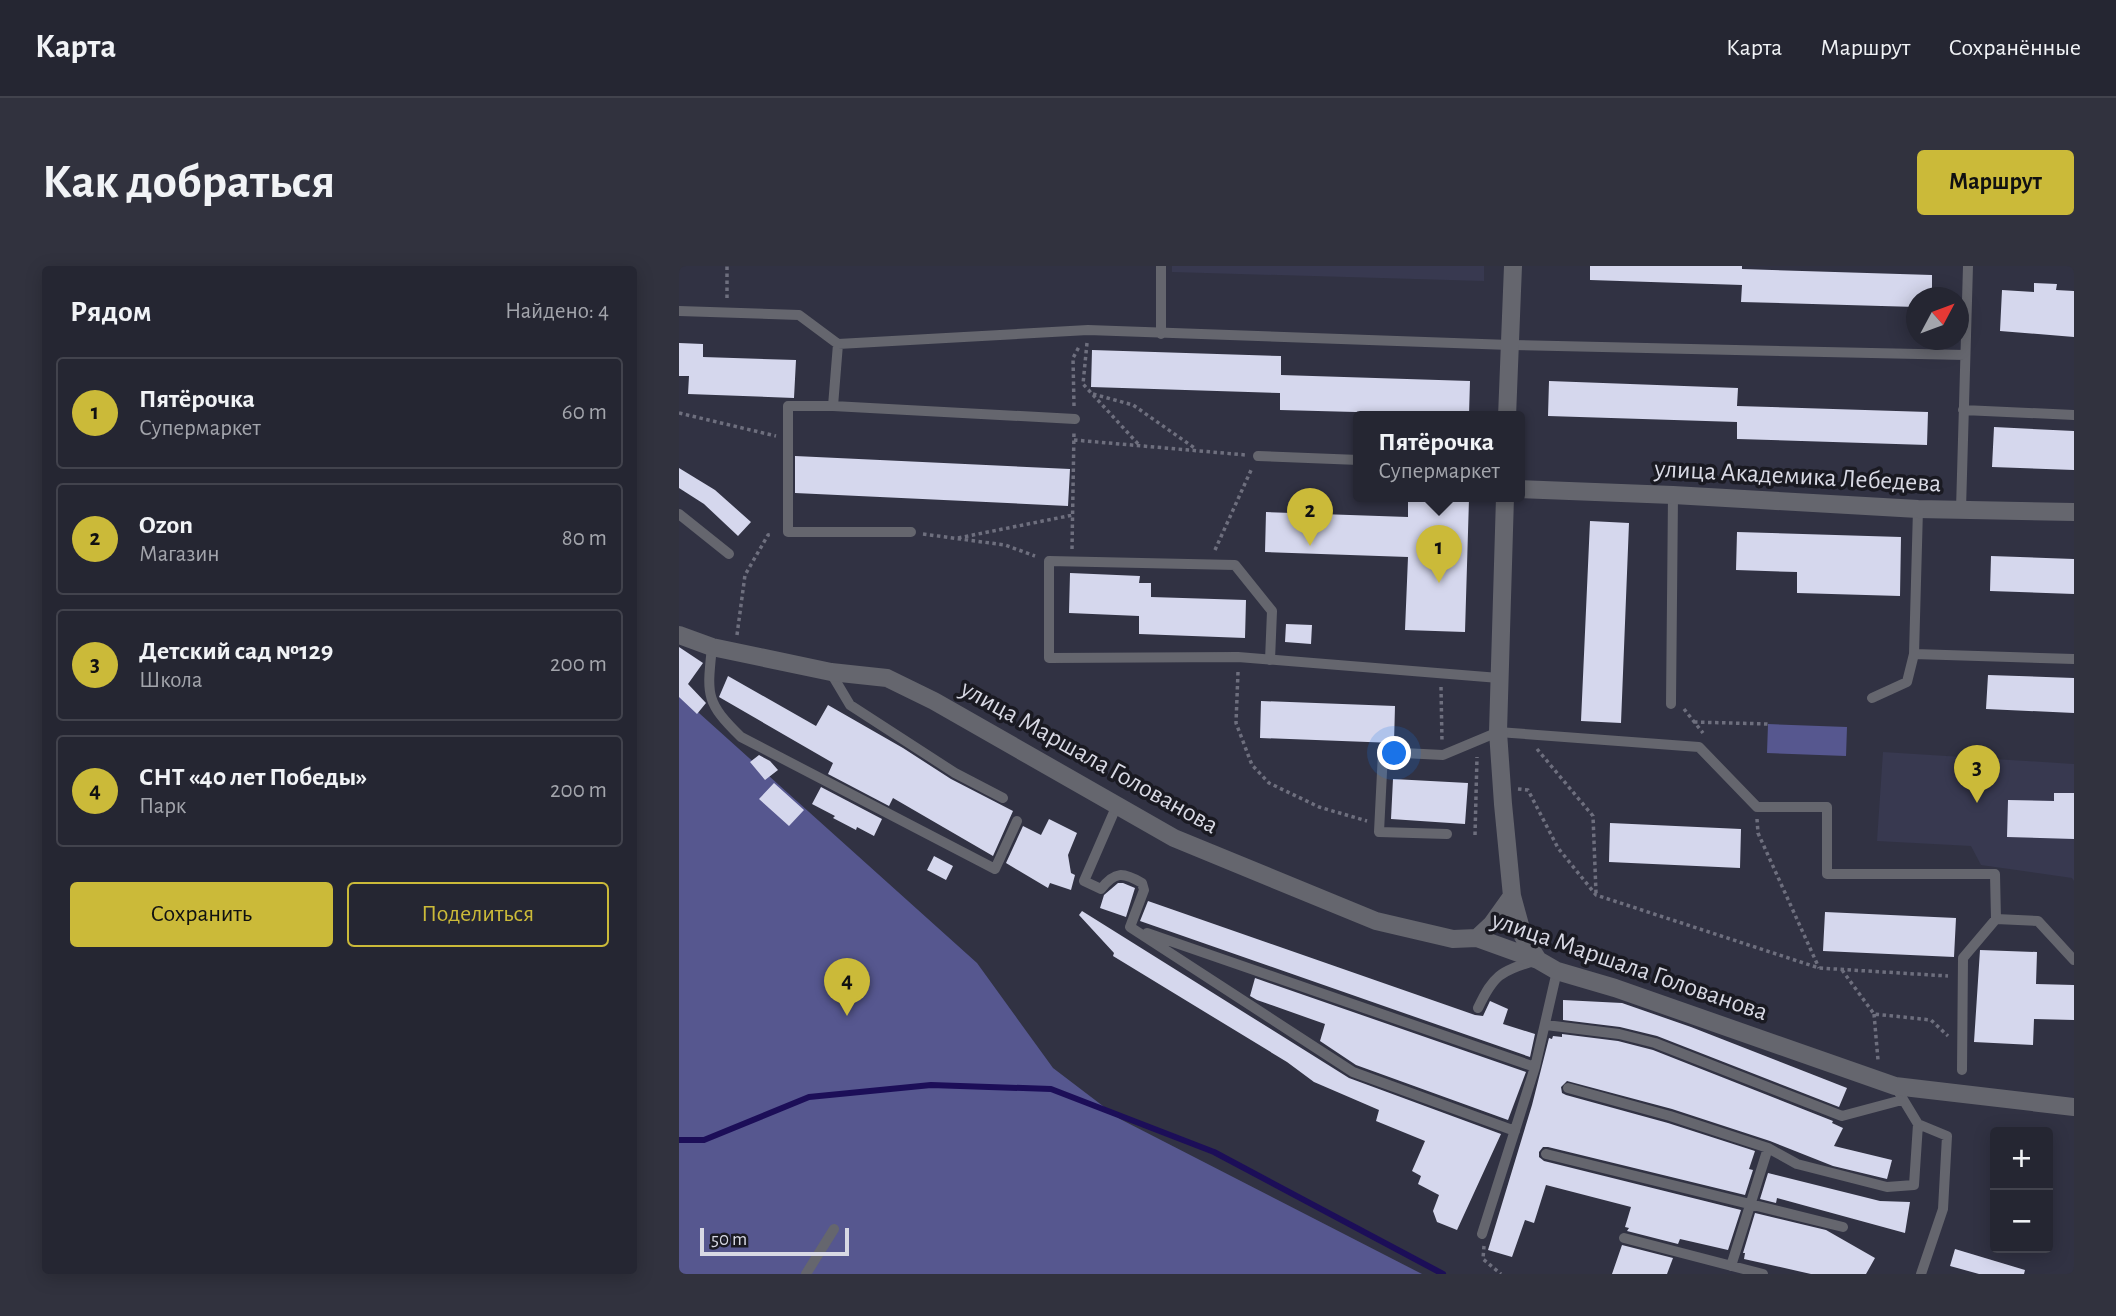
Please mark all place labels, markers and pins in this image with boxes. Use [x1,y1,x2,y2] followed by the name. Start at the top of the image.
[1287,488,1333,546] pin: 2
[1416,525,1462,583] pin: 1
[1954,745,2000,803] pin: 3
[824,958,870,1016] pin: 4

